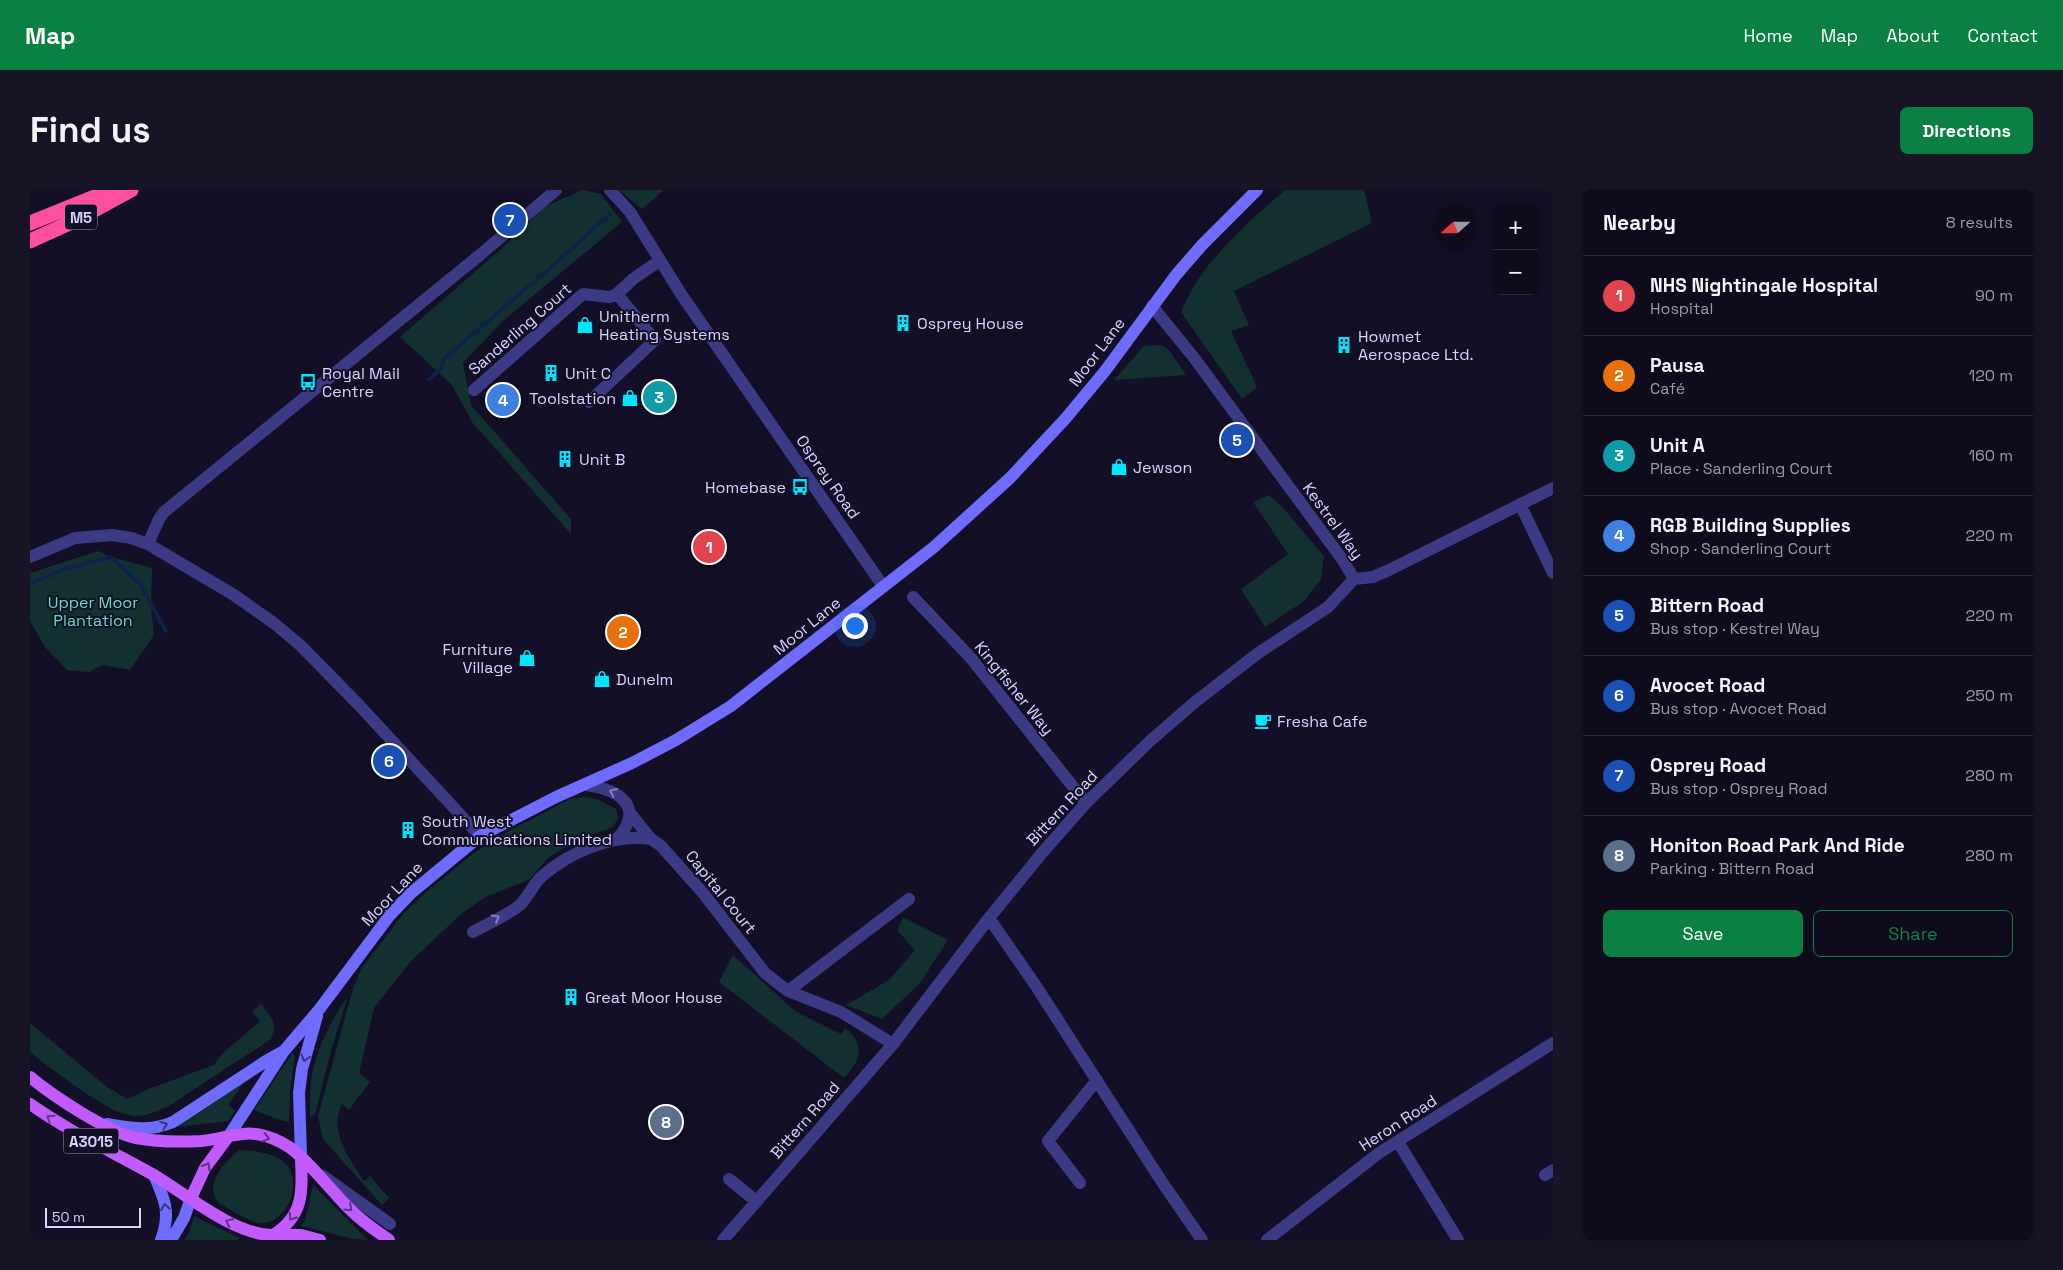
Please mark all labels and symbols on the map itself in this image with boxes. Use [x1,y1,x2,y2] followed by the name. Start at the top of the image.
[494,201,526,239] pin: 7
[65,205,97,230] road number: M5
[1433,205,1478,250] north arrow
[464,278,576,380] street label: Sanderling Court
[599,306,730,345] place label: Unitherm Heating Systems
[893,313,913,333] building icon: Osprey House
[917,313,1024,334] place label: Osprey House
[1064,313,1130,391] street label: Moor Lane
[575,315,595,335] shop icon: Unitherm Heating Systems
[1358,326,1474,365] place label: Howmet Aerospace Ltd.
[1334,335,1354,355] building icon: Howmet Aerospace Ltd.
[322,363,400,402] place label: Royal Mail Centre
[541,363,561,383] building icon: Unit C
[565,363,611,384] place label: Unit C
[298,372,318,392] bus stop icon: Royal Mail Centre
[643,378,675,416] pin: 3
[487,381,519,419] pin: 4
[529,388,616,409] place label: Toolstation
[620,388,640,408] shop icon: Toolstation
[1221,421,1253,459] pin: 5
[791,431,865,523] street label: Osprey Road
[555,449,575,469] building icon: Unit B
[579,449,625,470] place label: Unit B
[1109,457,1129,477] shop icon: Jewson
[1133,457,1192,478] place label: Jewson
[705,477,786,498] place label: Homebase
[790,477,810,497] bus stop icon: Homebase
[1298,478,1368,564] street label: Kestrel Way
[693,528,725,566] pin: 1
[48,592,138,631] park label: Upper Moor Plantation
[769,592,845,660] street label: Moor Lane
[607,613,639,651] pin: 2
[842,613,868,639] your location
[970,637,1058,739] street label: Kingfisher Way
[442,639,513,678] place label: Furniture Village
[517,648,537,668] shop icon: Furniture Village
[592,669,612,689] shop icon: Dunelm
[616,669,673,690] place label: Dunelm
[1253,711,1273,731] cafe icon: Fresha Cafe
[1277,711,1368,732] place label: Fresha Cafe
[373,742,405,780] pin: 6
[1022,766,1102,850] street label: Bittern Road
[609,788,618,798] one-way arrow
[422,811,612,850] place label: South West Communications Limited
[398,820,418,840] building icon: South West Communications Limited
[681,846,761,938] street label: Capital Court
[357,857,427,931] street label: Moor Lane
[491,915,500,925] one-way arrow
[561,987,581,1007] building icon: Great Moor House
[585,987,723,1008] place label: Great Moor House
[300,1053,310,1061] one-way arrow
[766,1077,844,1163] street label: Bittern Road
[1355,1090,1441,1156] street label: Heron Road
[650,1103,682,1141] pin: 8
[46,1114,55,1124] one-way arrow
[159,1121,168,1131] one-way arrow
[64,1128,118,1154] road number: A3015
[262,1132,270,1142] one-way arrow
[200,1163,210,1172] one-way arrow
[160,1203,171,1211] one-way arrow
[344,1203,353,1212] one-way arrow
[45,1205,141,1228] scale bar
[289,1211,298,1221] one-way arrow
[225,1218,234,1228] one-way arrow

